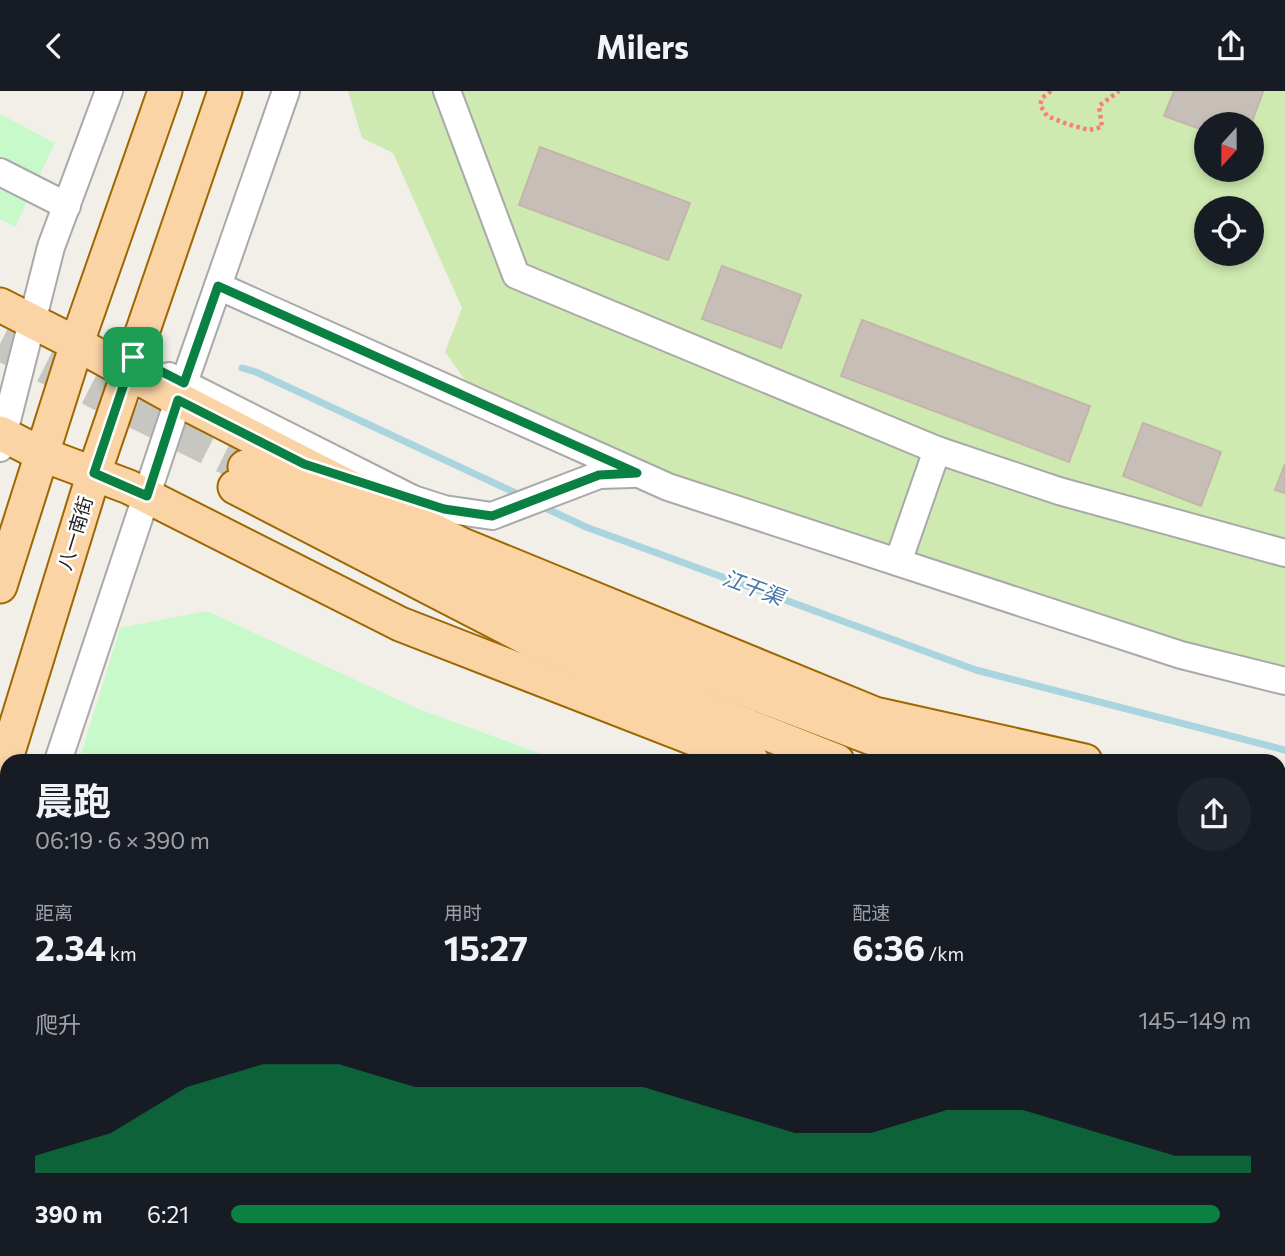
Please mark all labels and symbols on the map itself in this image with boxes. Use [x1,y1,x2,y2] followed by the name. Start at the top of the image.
[1194,112,1264,182] north arrow
[103,327,163,387] pin
[52,493,97,573] street label: 八一南街
[720,564,790,610] water label: 江干渠

